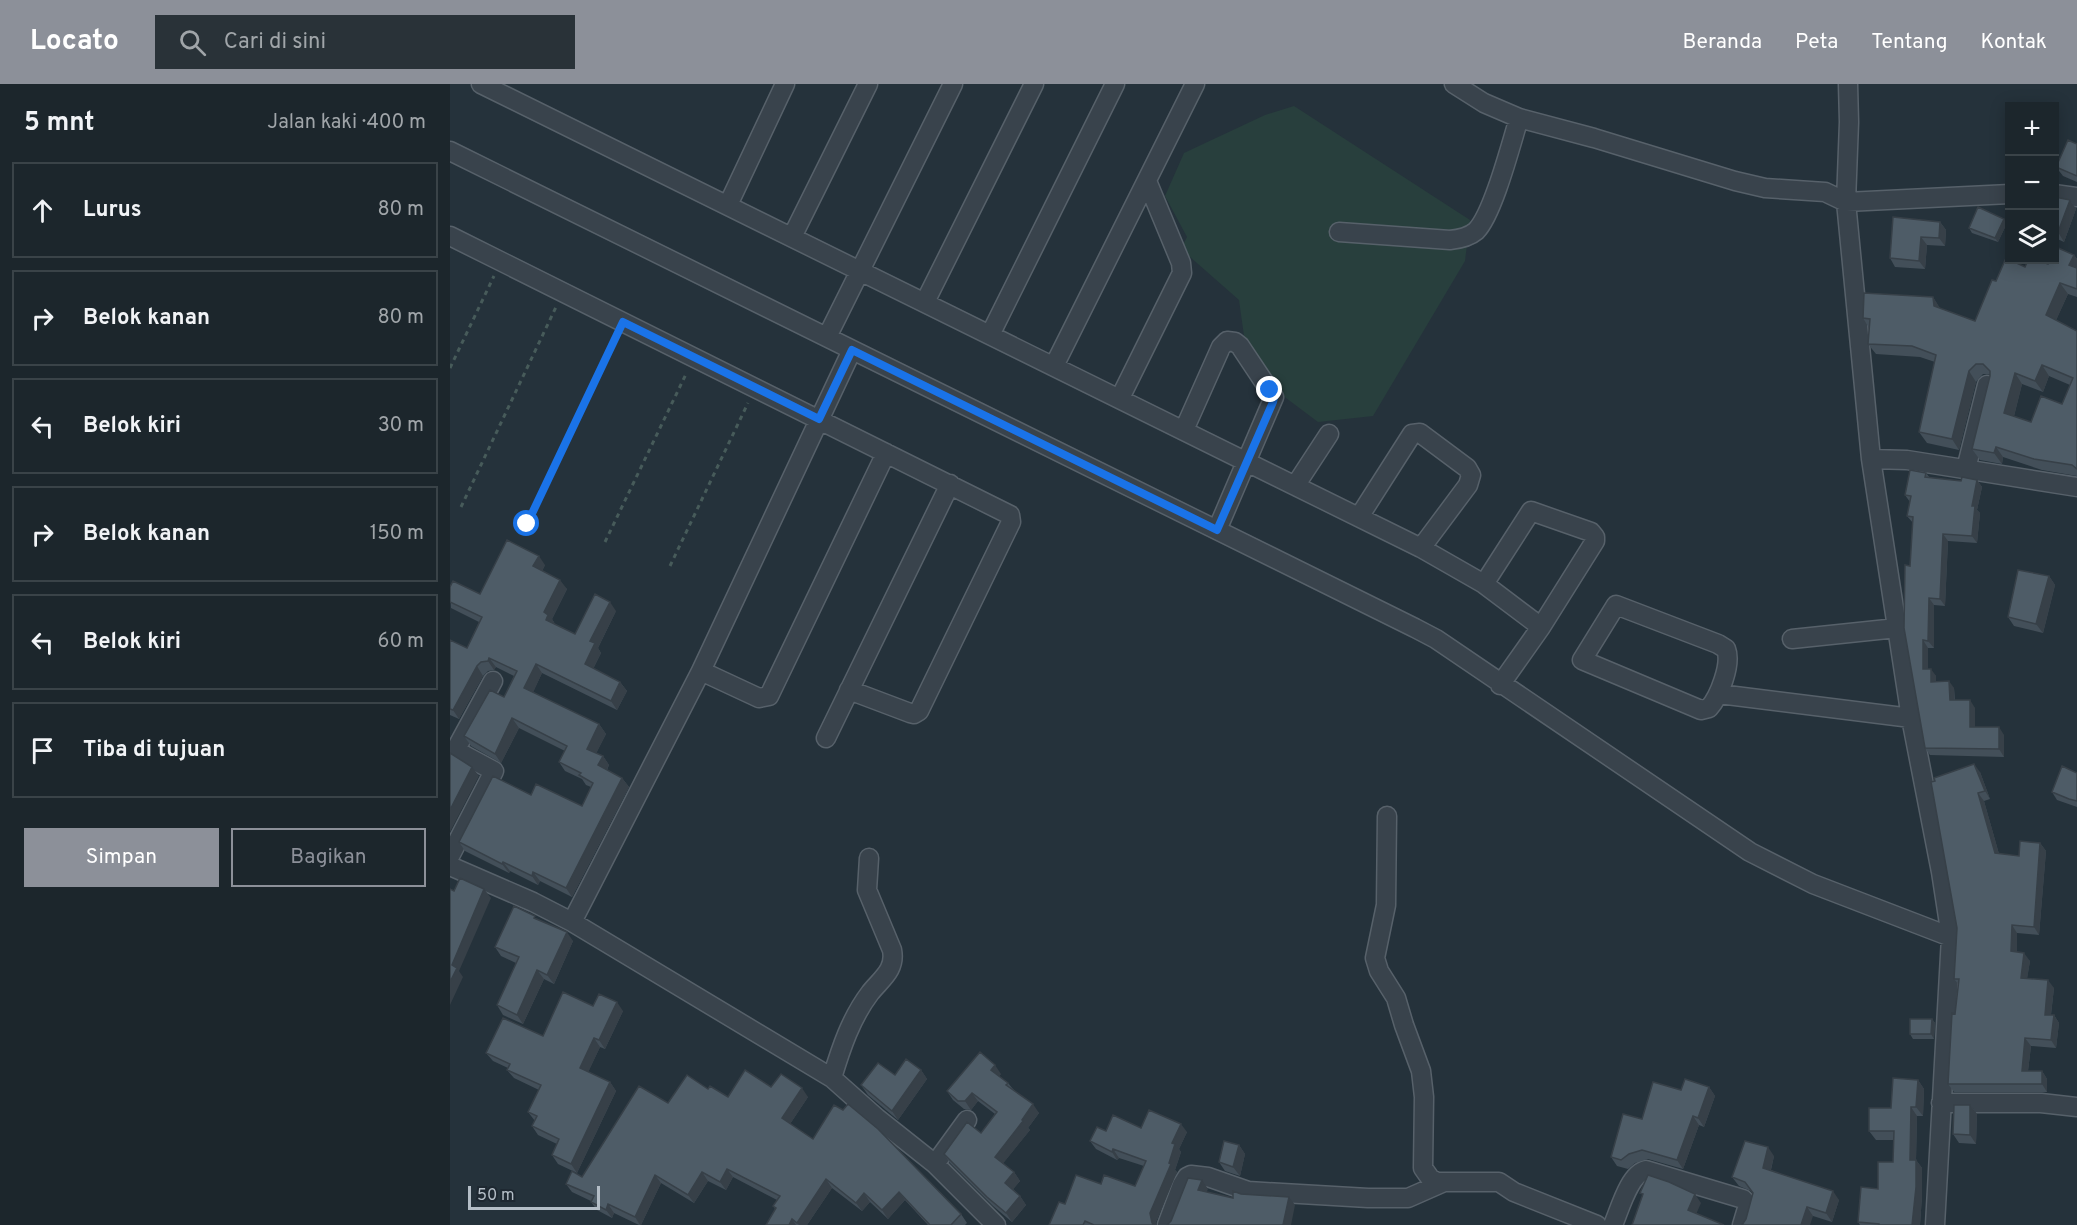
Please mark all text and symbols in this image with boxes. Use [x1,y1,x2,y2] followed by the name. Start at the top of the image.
[155,15,575,69] search box
[30,24,119,60] text: Locato
[176,26,209,59] icon: search
[224,29,326,56] text: Cari di sini
[1683,29,1762,56] text: Beranda
[1795,29,1838,56] text: Peta
[1871,29,1948,56] text: Tentang
[1981,29,2047,56] text: Kontak
[2005,102,2059,264] map controls
[2005,102,2059,156] button: +
[24,107,95,140] text: 5 mnt
[267,110,426,136] text: Jalan kaki · 400 m
[2005,156,2059,210] button: −
[26,194,59,227] icon: ahead
[83,197,142,224] text: Lurus
[378,197,424,223] text: 80 m
[2005,210,2059,264] button: layers
[26,302,59,335] icon: right
[83,305,210,332] text: Belok kanan
[378,305,424,331] text: 80 m
[1256,376,1282,402] route end
[26,410,59,443] icon: left
[83,413,181,440] text: Belok kiri
[378,413,424,439] text: 30 m
[513,510,539,536] route start
[26,518,59,551] icon: right
[83,521,210,548] text: Belok kanan
[370,521,424,547] text: 150 m
[26,626,59,659] icon: left
[83,629,181,656] text: Belok kiri
[378,629,424,655] text: 60 m
[26,734,59,767] icon: arrive
[83,737,225,764] text: Tiba di tujuan
[24,828,219,887] button: Simpan
[231,828,426,887] button: Bagikan
[468,1183,600,1210] scale bar
[477,1186,515,1206] text: 50 m

